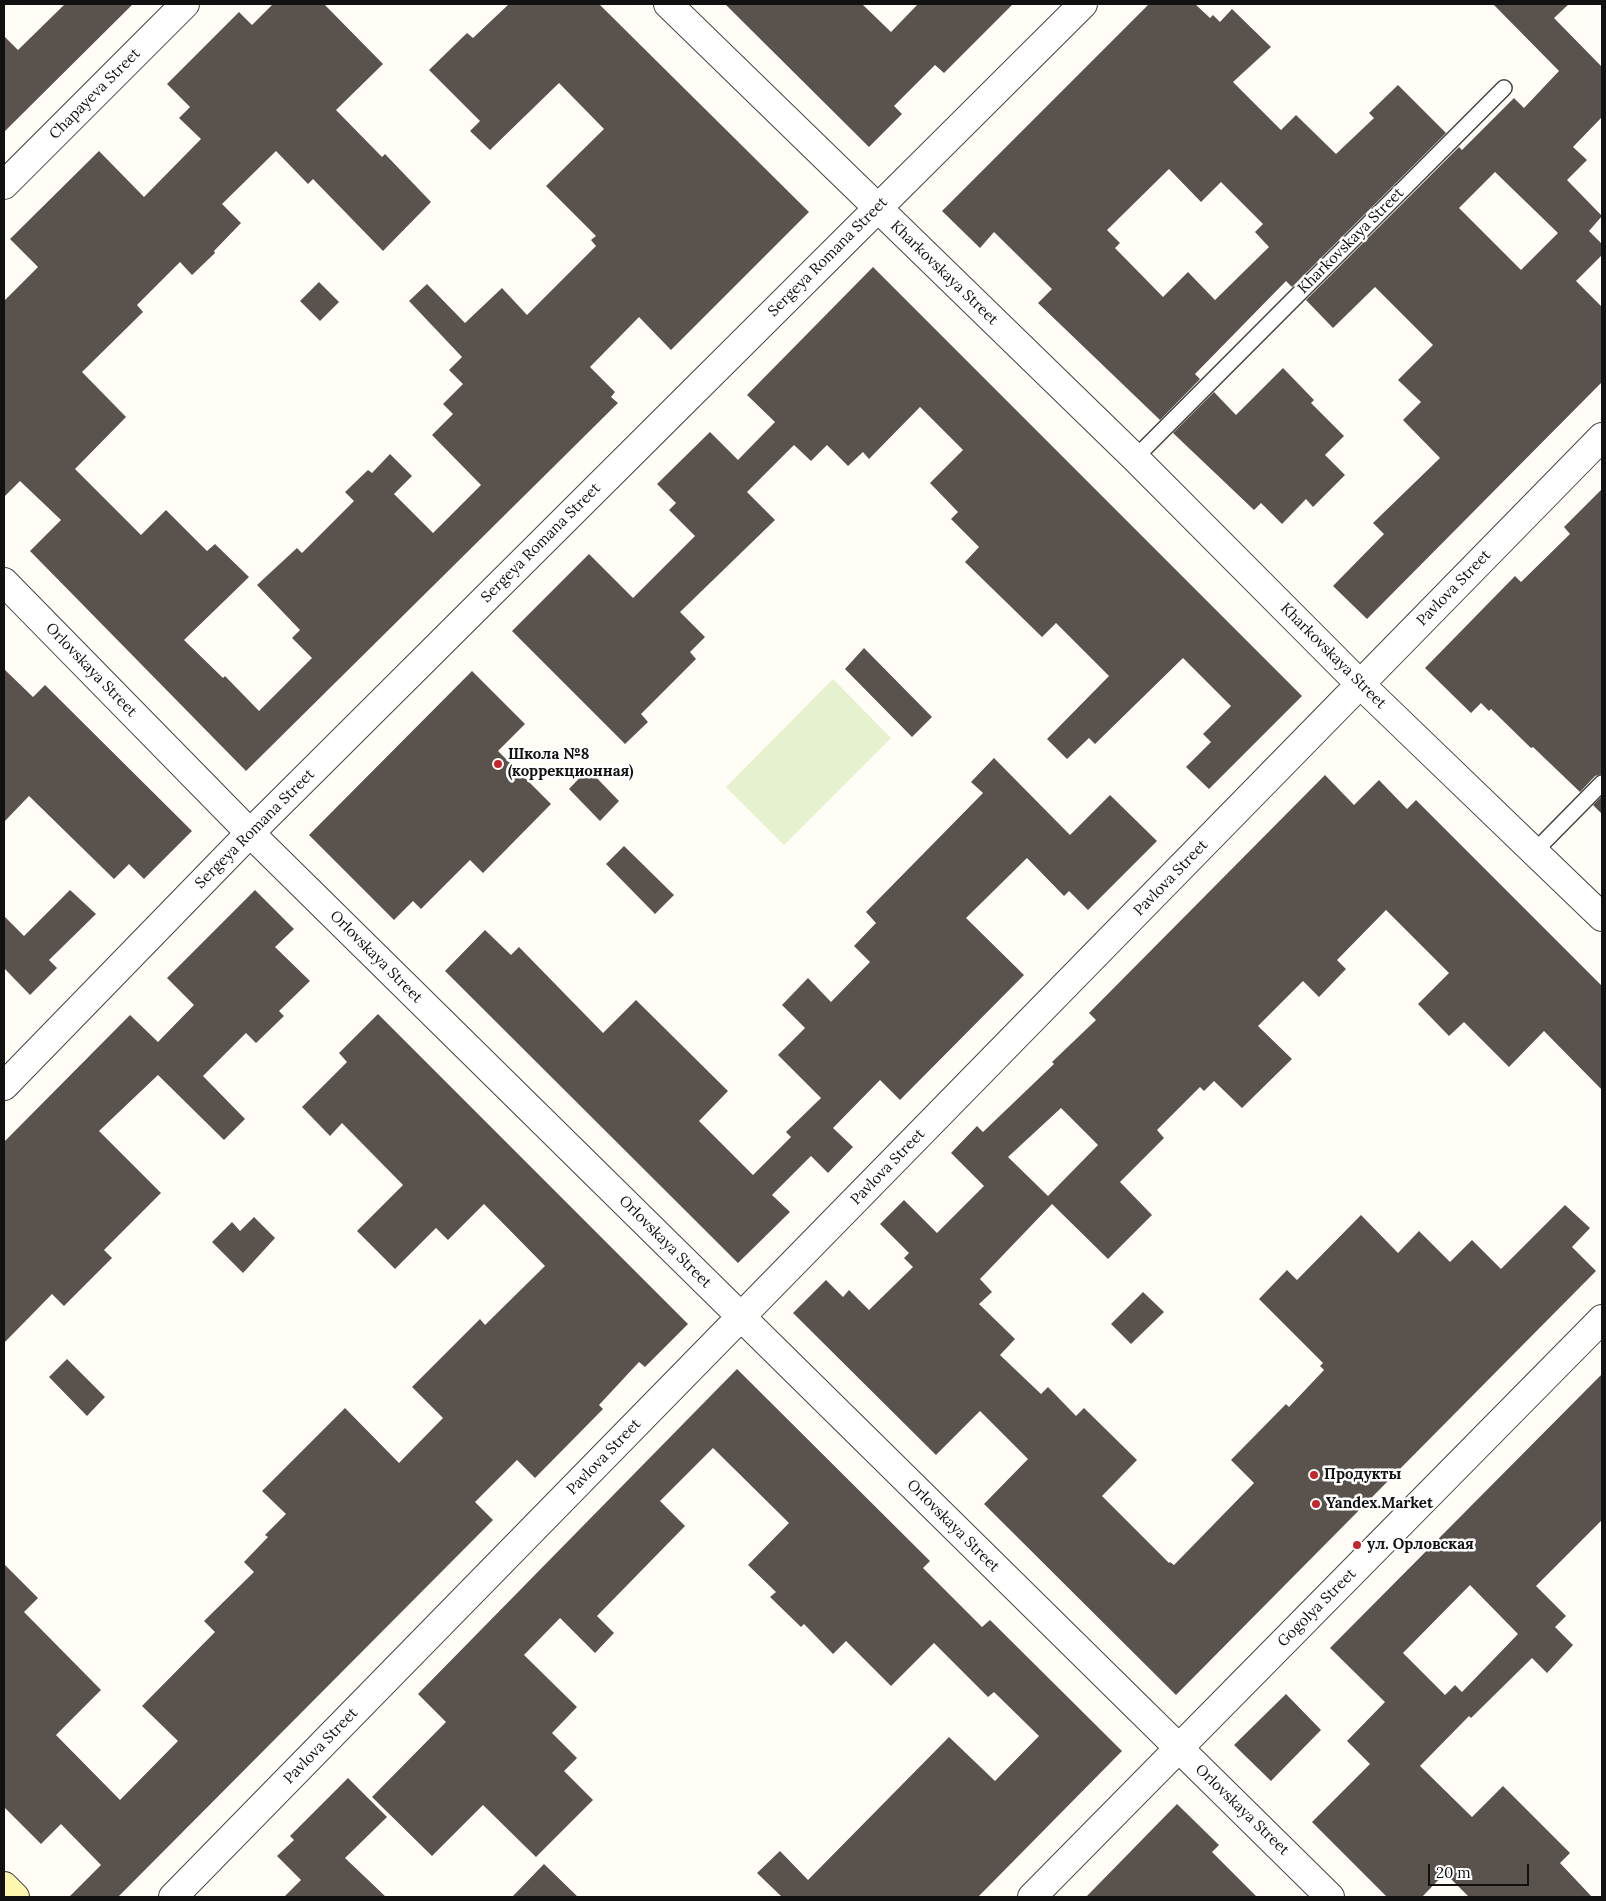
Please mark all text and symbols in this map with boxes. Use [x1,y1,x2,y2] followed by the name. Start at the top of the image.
[46,45,144,143] street label: Chapayeva Street
[1294,184,1408,298] street label: Kharkovskaya Street
[765,194,891,320] street label: Sergeya Romana Street
[887,217,1001,329] street label: Kharkovskaya Street
[478,480,604,606] street label: Sergeya Romana Street
[1413,546,1495,630] street label: Pavlova Street
[1276,599,1390,713] street label: Kharkovskaya Street
[42,619,140,721] street label: Orlovskaya Street
[508,746,634,781] place label: Школа №8 (коррекционная)
[492,758,504,770] marker: Школа №8 (коррекционная)
[192,766,318,892] street label: Sergeya Romana Street
[1130,836,1212,920] street label: Pavlova Street
[326,907,426,1007] street label: Orlovskaya Street
[847,1125,929,1209] street label: Pavlova Street
[615,1192,715,1292] street label: Orlovskaya Street
[563,1415,645,1499] street label: Pavlova Street
[1324,1466,1401,1484] place label: Продукты
[1308,1469,1320,1481] marker: Продукты
[903,1476,1003,1576] street label: Orlovskaya Street
[1326,1495,1433,1513] place label: Yandex.Market
[1310,1498,1322,1510] marker: Yandex.Market
[1367,1536,1474,1554] place label: ул. Орловская
[1351,1539,1363,1551] marker: ул. Орловская
[1274,1565,1360,1651] street label: Gogolya Street
[280,1704,362,1788] street label: Pavlova Street
[1191,1761,1293,1859] street label: Orlovskaya Street
[1431,1854,1532,1886] scale bar
[1436,1863,1471,1882] text: 20 m

